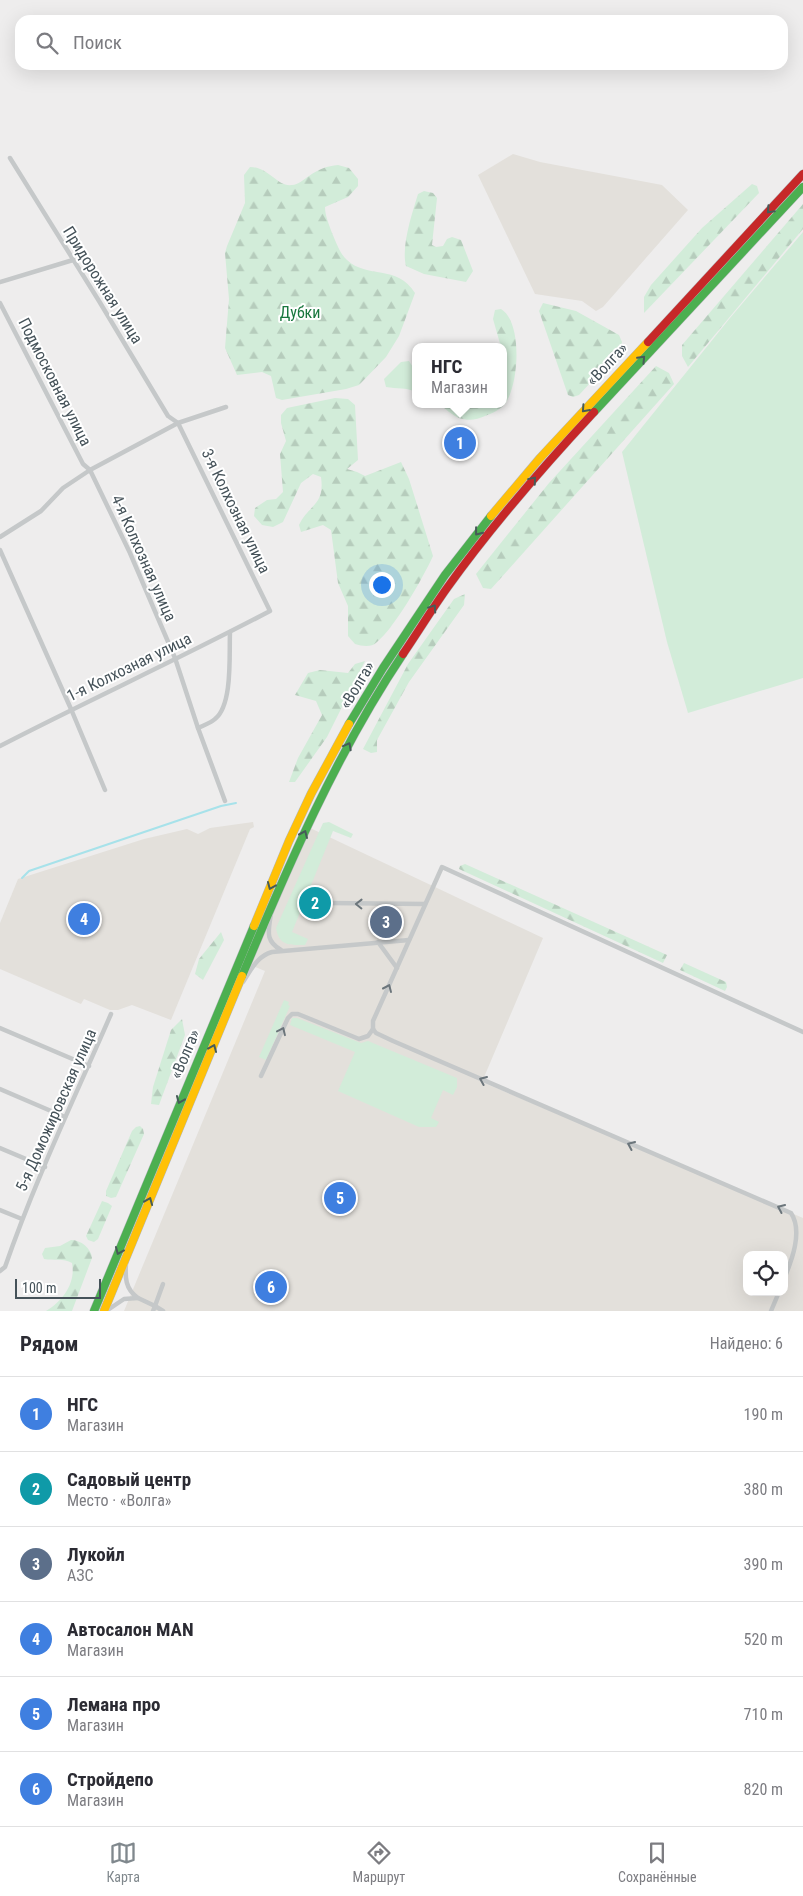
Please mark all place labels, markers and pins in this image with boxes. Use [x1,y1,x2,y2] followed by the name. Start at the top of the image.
[444,424,476,462] pin: 1
[299,884,331,922] pin: 2
[68,900,100,938] pin: 4
[370,903,402,941] pin: 3
[324,1179,356,1217] pin: 5
[255,1268,287,1306] pin: 6

